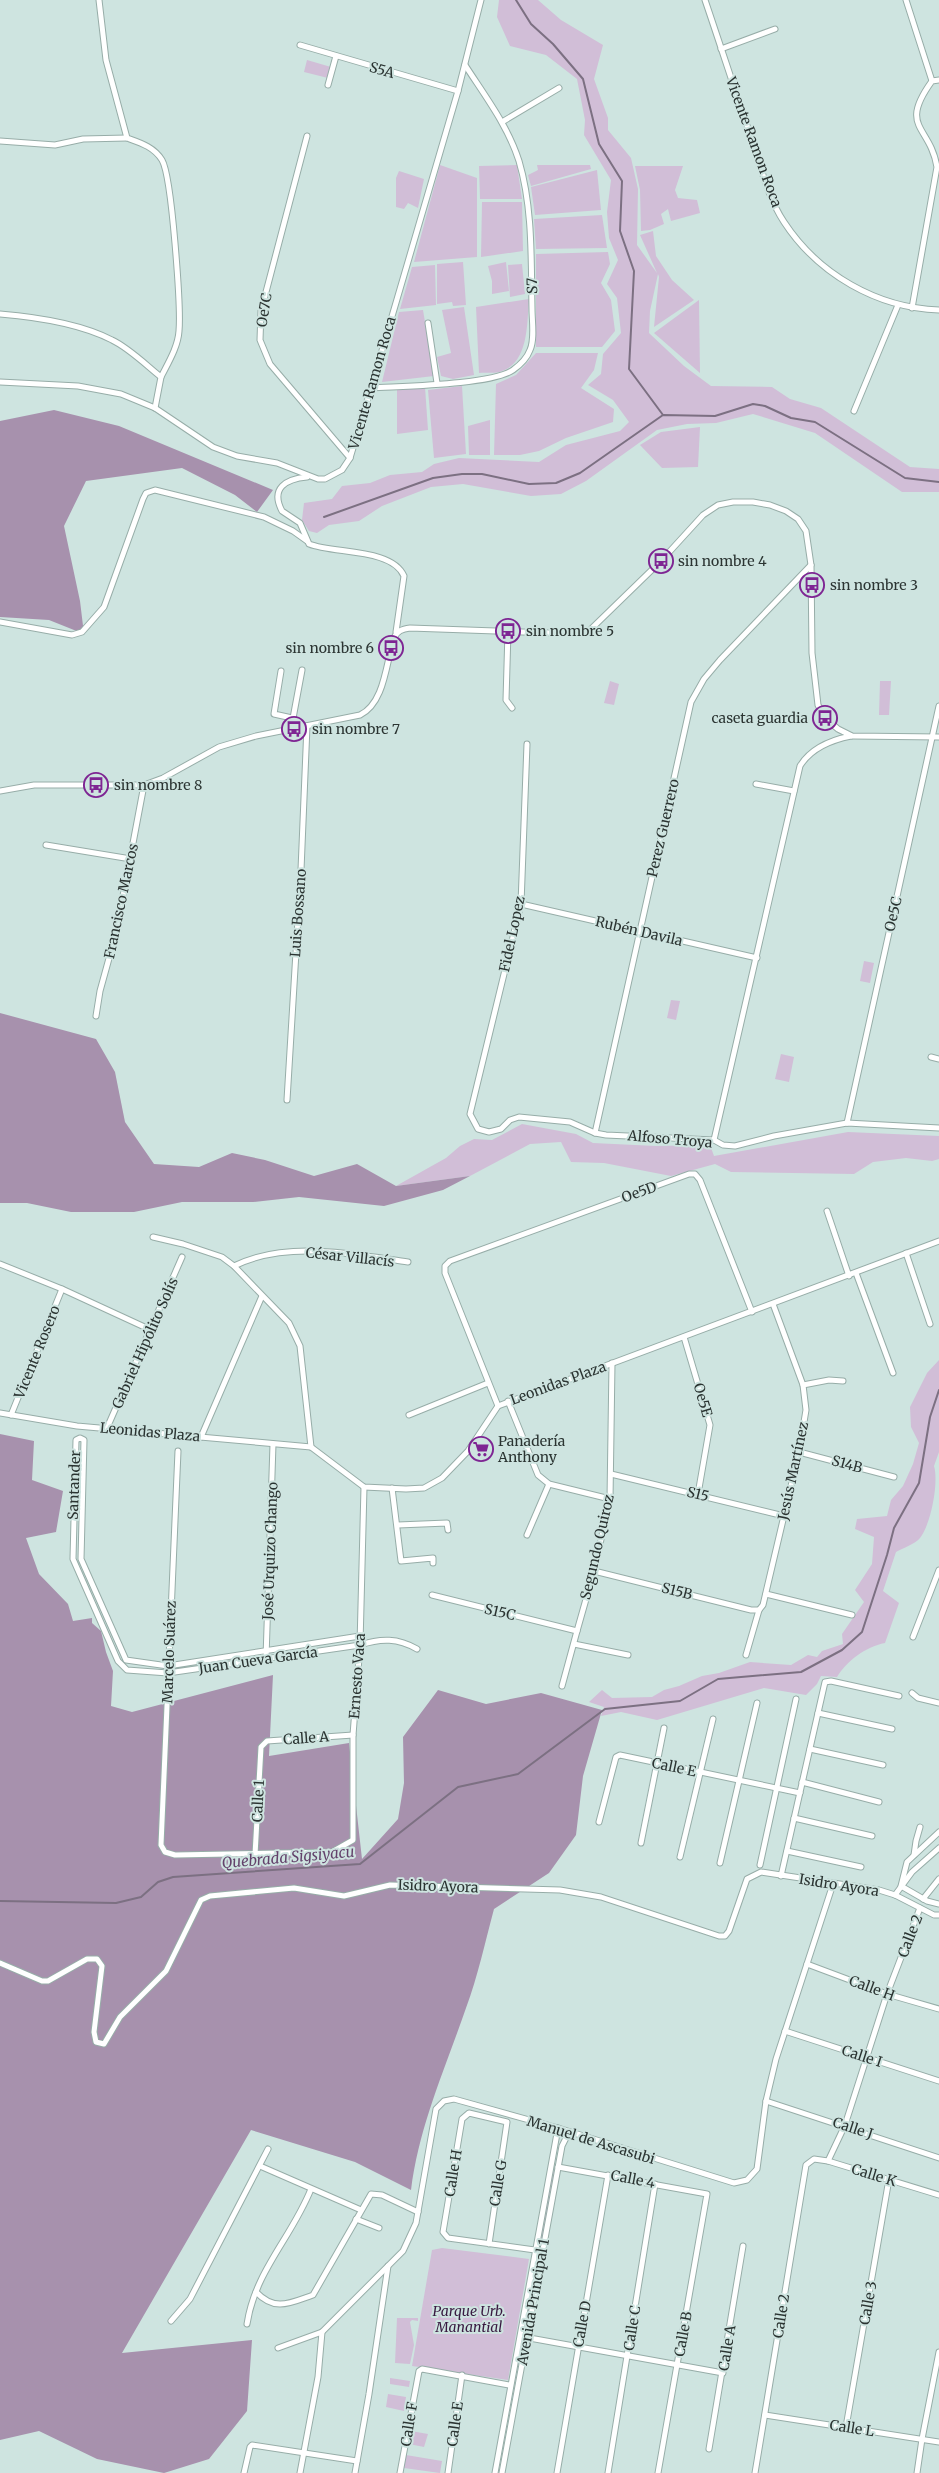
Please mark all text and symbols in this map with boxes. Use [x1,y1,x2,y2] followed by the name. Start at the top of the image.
[367,58,397,82] street label: S5A
[722,73,786,210] street label: Vicente Ramon Roca
[523,278,541,294] street label: S7
[252,292,276,328] street label: Oe7C
[344,314,400,453] street label: Vicente Ramon Roca
[648,548,674,574] bus stop icon: sin nombre 4
[678,552,767,570] place label: sin nombre 4
[799,572,825,598] bus stop icon: sin nombre 3
[830,576,918,594] place label: sin nombre 3
[495,618,521,644] bus stop icon: sin nombre 5
[526,622,614,640] place label: sin nombre 5
[378,635,404,661] bus stop icon: sin nombre 6
[286,639,374,657] place label: sin nombre 6
[812,705,838,731] bus stop icon: caseta guardia
[712,709,808,727] place label: caseta guardia
[281,716,307,742] bus stop icon: sin nombre 7
[312,720,400,738] place label: sin nombre 7
[83,772,109,798] bus stop icon: sin nombre 8
[114,776,202,794] place label: sin nombre 8
[643,777,683,879] street label: Perez Guerrero
[100,842,142,960] street label: Francisco Marcos
[286,868,310,958] street label: Luis Bossano
[495,894,529,974] street label: Fidel Lopez
[880,895,906,933] street label: Oe5C
[594,912,685,950] street label: Rubén Davila
[626,1126,714,1152] street label: Alfoso Troya
[619,1177,659,1207] street label: Oe5D
[305,1243,395,1271] street label: César Villacís
[108,1274,182,1411] street label: Gabriel Hipólito Solís
[10,1303,64,1402] street label: Vicente Rosero
[508,1357,609,1409] street label: Leonidas Plaza
[690,1381,716,1419] street label: Oe5E
[99,1419,201,1445] street label: Leonidas Plaza
[774,1420,812,1523] street label: Jesús Martínez
[497,1432,566,1466] place label: Panadería Anthony
[468,1436,494,1462] supermarket icon: Panadería Anthony
[64,1450,84,1520] street label: Santander
[830,1451,864,1477] street label: S14B
[259,1481,281,1622] street label: José Urquizo Chango
[685,1483,711,1505] street label: S15
[576,1492,618,1601] street label: Segundo Quiroz
[660,1579,694,1603] street label: S15B
[158,1600,180,1704] street label: Marcelo Suárez
[483,1600,517,1624] street label: S15C
[345,1632,369,1720] street label: Ernesto Vaca
[196,1643,319,1677] street label: Juan Cueva García
[282,1727,330,1749] street label: Calle A
[650,1754,698,1781] street label: Calle E
[248,1779,268,1823] street label: Calle 1
[221,1842,355,1872] water label: Quebrada Sigsiyacu
[798,1870,881,1900] street label: Isidro Ayora
[397,1876,479,1896] street label: Isidro Ayora
[894,1912,926,1960] street label: Calle 2
[847,1971,897,2005] street label: Calle H
[840,2041,884,2071] street label: Calle I
[525,2112,658,2168] street label: Manuel de Ascasubi
[831,2113,875,2143] street label: Calle J
[440,2148,466,2198] street label: Calle H
[485,2159,511,2207] street label: Calle G
[849,2160,900,2191] street label: Calle K
[609,2166,657,2192] street label: Calle 4
[513,2237,553,2368] street label: Avenida Principal 1
[855,2280,881,2326] street label: Calle 3
[769,2293,793,2339] street label: Calle 2
[569,2299,595,2349] street label: Calle D
[432,2302,506,2336] park label: Parque Urb. Manantial
[620,2304,644,2352] street label: Calle C
[670,2310,696,2358] street label: Calle B
[715,2324,740,2372] street label: Calle A
[397,2400,421,2448] street label: Calle F
[443,2400,467,2448] street label: Calle E
[828,2416,876,2440] street label: Calle L

